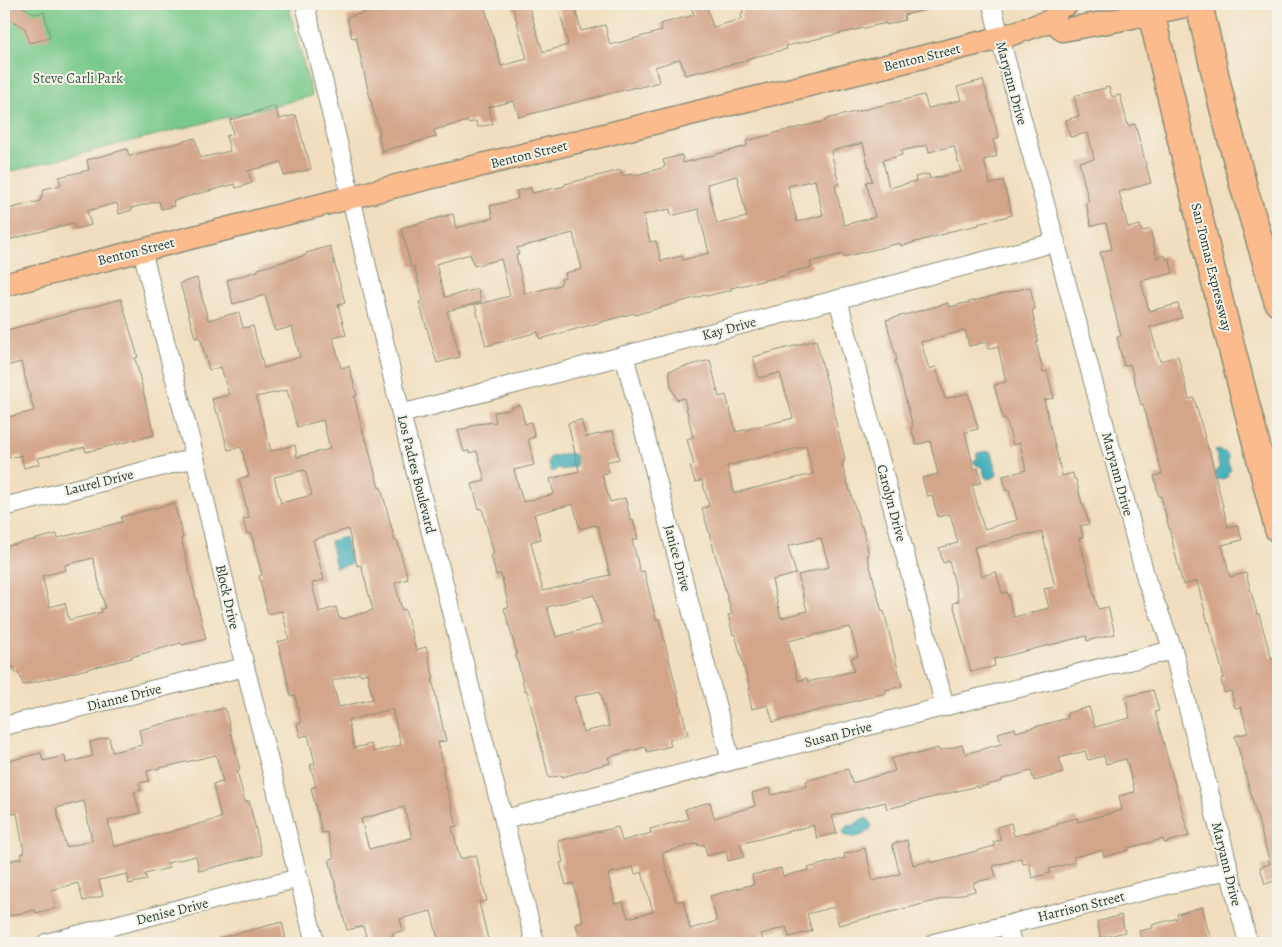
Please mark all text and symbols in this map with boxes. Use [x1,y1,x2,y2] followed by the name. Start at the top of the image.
[882,39,963,76] street label: Benton Street
[991,39,1032,127] street label: Maryann Drive
[33,69,123,88] park label: Steve Carli Park
[489,136,570,173] street label: Benton Street
[1186,201,1237,334] street label: San Tomas Expressway
[96,233,177,270] street label: Benton Street
[700,312,758,345] street label: Kay Drive
[393,413,441,536] street label: Los Padres Boulevard
[1097,430,1138,518] street label: Maryann Drive
[872,463,911,544] street label: Carolyn Drive
[63,465,136,500] street label: Laurel Drive
[659,523,696,594] street label: Janice Drive
[211,563,244,631] street label: Block Drive
[85,679,163,716] street label: Dianne Drive
[802,717,874,752] street label: Susan Drive
[1207,820,1246,908] street label: Maryann Drive
[1036,886,1127,926] street label: Harrison Street
[134,893,210,930] street label: Denise Drive

